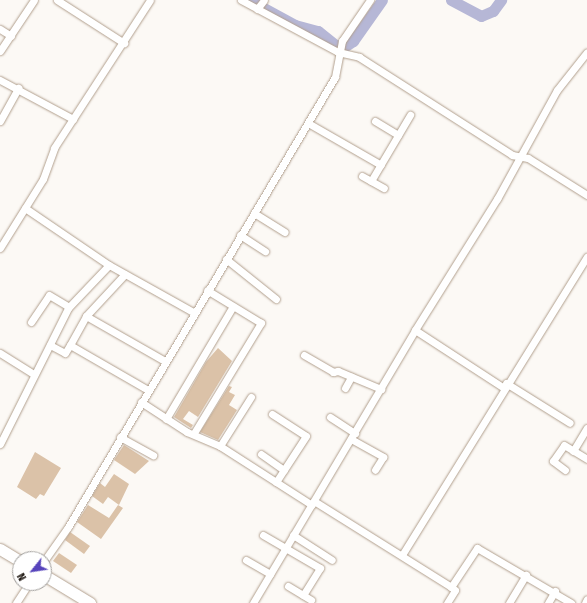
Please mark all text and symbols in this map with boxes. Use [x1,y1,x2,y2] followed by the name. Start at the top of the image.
[12,551,52,591] north arrow
[15,571,29,583] text: N

